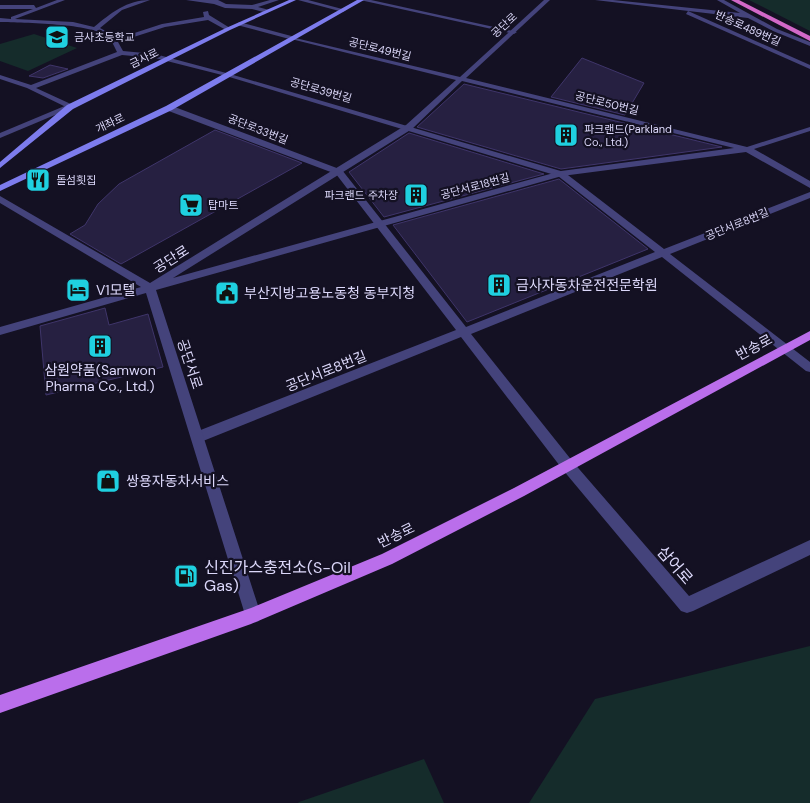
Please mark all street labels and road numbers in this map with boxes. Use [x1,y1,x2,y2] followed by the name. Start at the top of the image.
[713,7,783,49] street label: 반송로489번길
[488,10,520,40] street label: 공단로
[347,34,413,64] street label: 공단로49번길
[127,45,161,71] street label: 금사로
[288,74,354,106] street label: 공단로39번길
[574,88,640,118] street label: 공단로50번길
[93,110,127,136] street label: 개좌로
[226,111,290,147] street label: 공단로33번길
[439,170,511,202] street label: 공단서로18번길
[703,205,771,243] street label: 공단서로8번길
[150,241,192,277] street label: 공단로
[733,330,775,364] street label: 반송로
[173,337,207,391] street label: 공단서로
[283,347,369,395] street label: 공단서로8번길
[375,518,417,552] street label: 반송로
[653,541,698,589] street label: 삼어로

